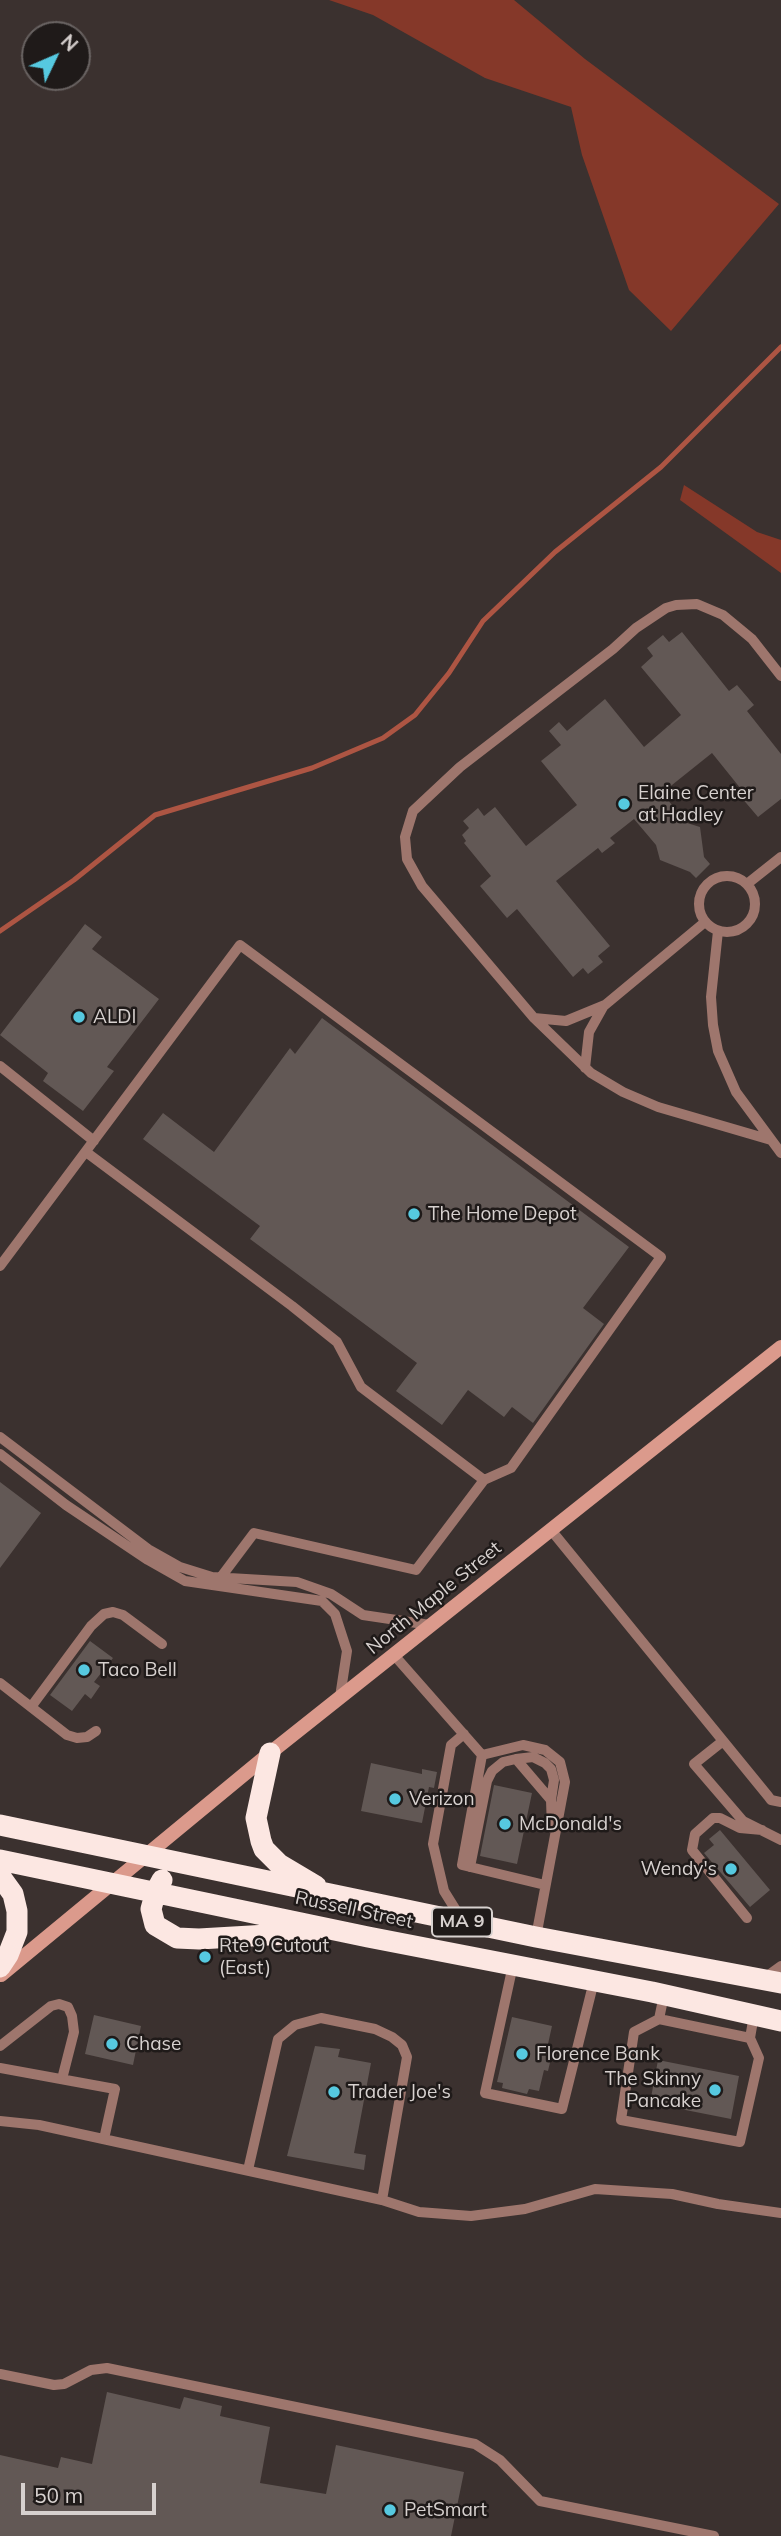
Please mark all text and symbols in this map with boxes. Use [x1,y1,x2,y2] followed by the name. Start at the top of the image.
[21,21,91,91] north arrow
[56,29,83,56] text: N
[638,782,754,826] place label: Elaine Center at Hadley
[616,796,632,812] marker: Elaine Center at Hadley
[93,1006,136,1028] place label: ALDI
[71,1009,87,1025] marker: ALDI
[428,1203,577,1225] place label: The Home Depot
[406,1206,422,1222] marker: The Home Depot
[362,1537,506,1659] street label: North Maple Street
[98,1659,177,1681] place label: Taco Bell
[76,1662,92,1678] marker: Taco Bell
[409,1788,475,1810] place label: Verizon
[387,1791,403,1807] marker: Verizon
[519,1813,622,1835] place label: McDonald's
[497,1816,513,1832] marker: McDonald's
[640,1858,717,1880] place label: Wendy's
[723,1861,739,1877] marker: Wendy's
[293,1886,415,1934] street label: Russell Street
[432,1908,492,1936] road number: MA 9
[219,1935,329,1979] place label: Rte 9 Cutout (East)
[197,1949,213,1965] marker: Rte 9 Cutout (East)
[126,2033,181,2055] place label: Chase
[104,2036,120,2052] marker: Chase
[536,2043,660,2065] place label: Florence Bank
[514,2046,530,2062] marker: Florence Bank
[605,2068,701,2112] place label: The Skinny Pancake
[348,2081,451,2103] place label: Trader Joe's
[707,2082,723,2098] marker: The Skinny Pancake
[326,2084,342,2100] marker: Trader Joe's
[24,2470,159,2514] scale bar
[34,2482,83,2508] text: 50 m
[404,2499,487,2521] place label: PetSmart
[382,2502,398,2518] marker: PetSmart

